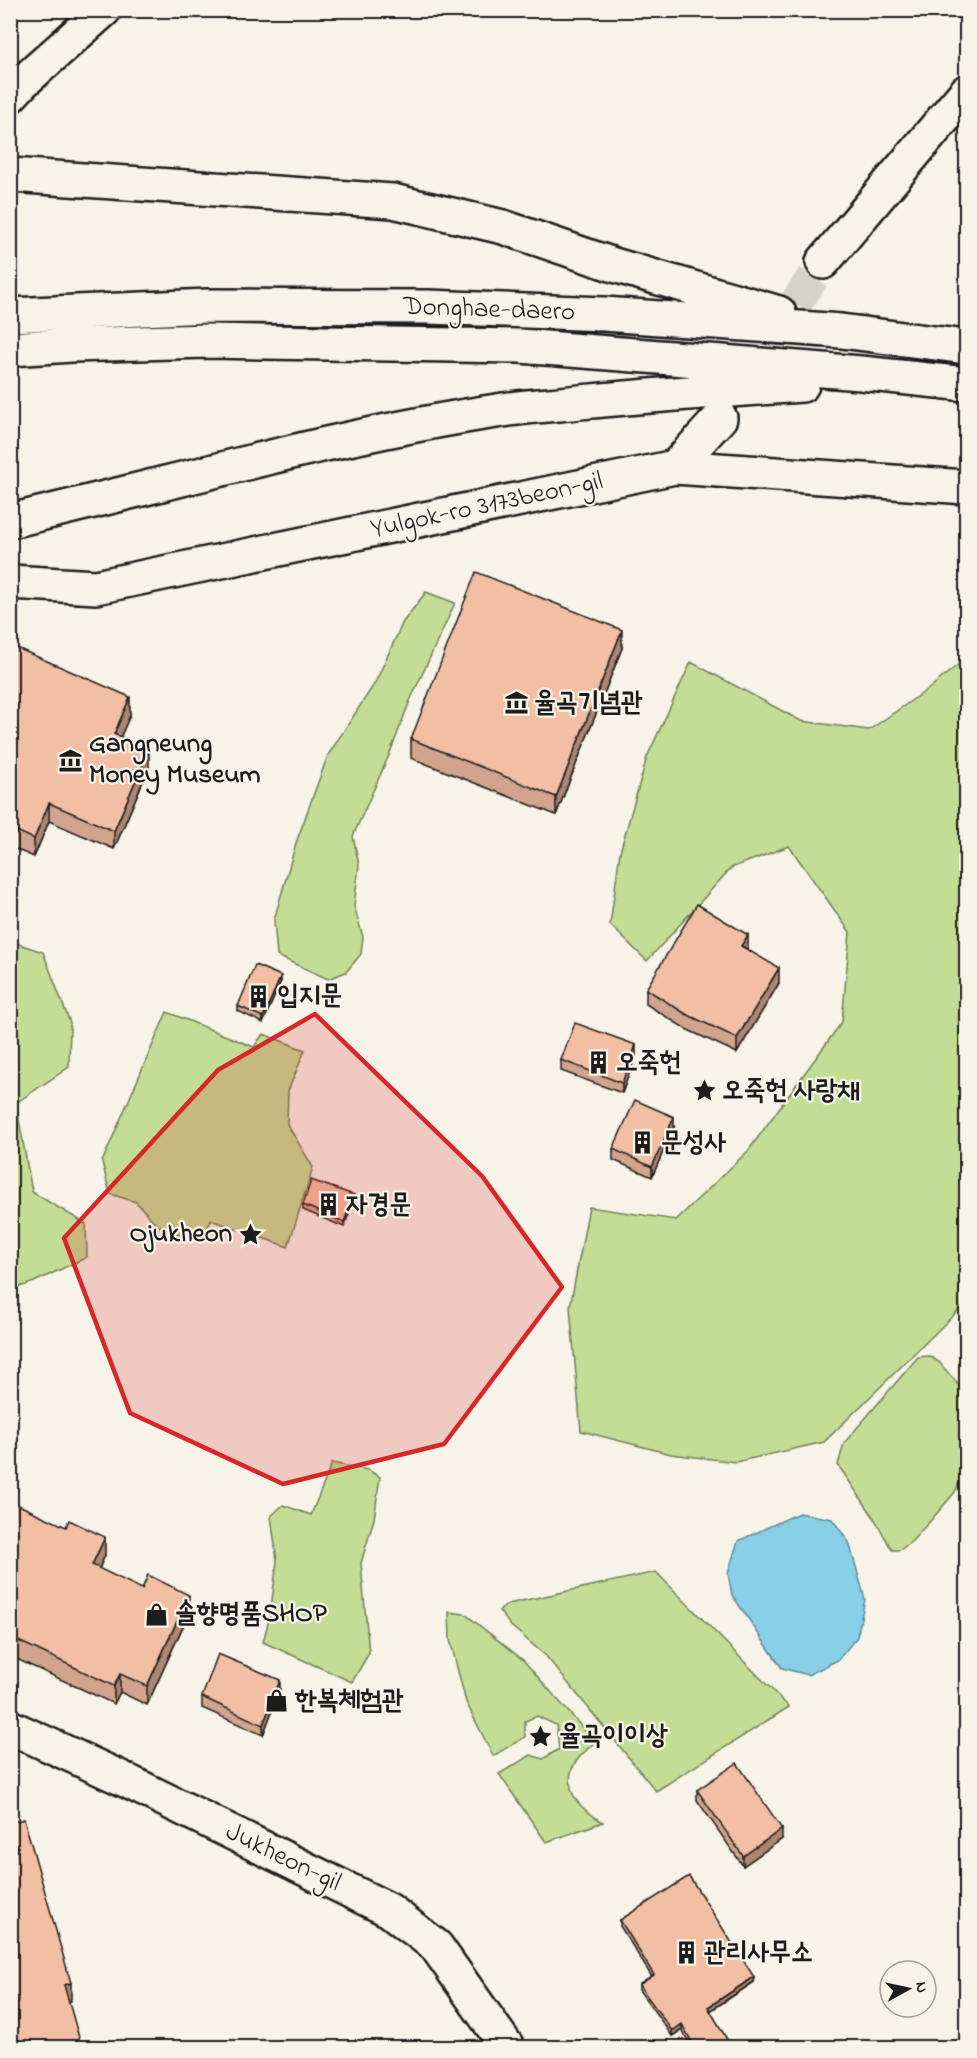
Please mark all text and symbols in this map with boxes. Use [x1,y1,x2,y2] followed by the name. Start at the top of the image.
[401,287,576,332] street label: Donghae-daero
[367,462,607,550] street label: Yulgok-ro 3173beon-gil
[534,684,643,723] place label: 율곡기념관
[503,690,529,716] museum icon: 율곡기념관
[89,725,261,795] place label: Gangneung Money Museum
[58,747,84,773] museum icon: Gangneung Money Museum
[277,977,342,1016] place label: 입지문
[246,983,272,1009] building icon: 입지문
[616,1044,681,1083] place label: 오죽헌
[585,1050,611,1076] building icon: 오죽헌
[722,1072,859,1111] place label: 오죽헌 사랑채
[691,1078,717,1104] place icon: 오죽헌 사랑채
[661,1124,726,1163] place label: 문성사
[630,1130,656,1156] building icon: 문성사
[346,1186,411,1225] place label: 자경문
[315,1192,341,1218] building icon: 자경문
[129,1215,232,1254] place label: Ojukheon
[237,1221,263,1247] place icon: Ojukheon
[175,1595,327,1634] place label: 솔향명품SHOP
[144,1601,170,1627] shop icon: 솔향명품SHOP
[294,1682,404,1721] place label: 한복체험관
[264,1688,290,1714] shop icon: 한복체험관
[559,1717,668,1756] place label: 율곡이이상
[528,1723,554,1749] place icon: 율곡이이상
[219,1813,347,1903] street label: Jukheon-gil
[704,1934,813,1973] place label: 관리사무소
[673,1940,699,1966] building icon: 관리사무소
[878,1959,938,2019] north arrow
[908,1980,934,1994] text: N

